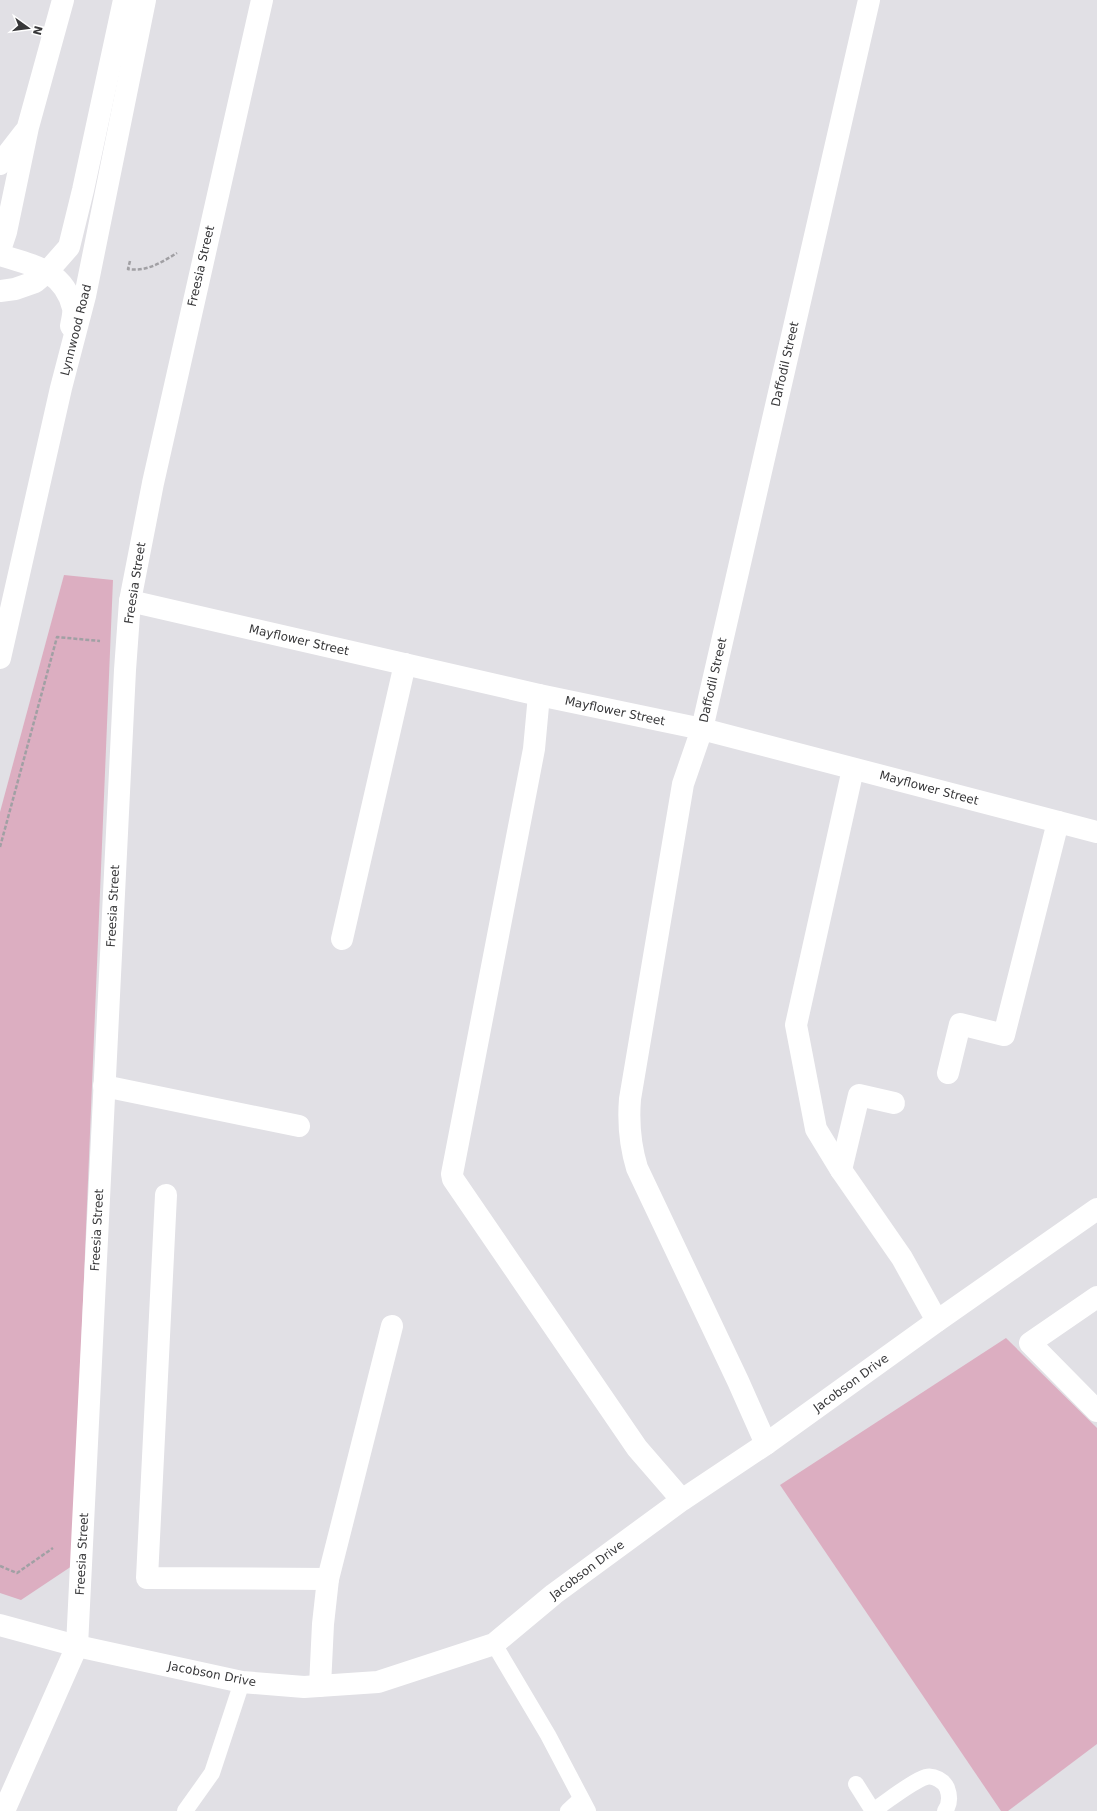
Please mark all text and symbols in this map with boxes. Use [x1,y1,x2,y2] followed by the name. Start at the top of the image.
[8,8,48,48] north arrow
[30,24,45,36] text: N
[185,224,217,308] street label: Freesia Street
[58,283,94,377] street label: Lynnwood Road
[768,320,802,408] street label: Daffodil Street
[122,541,148,625] street label: Freesia Street
[248,622,351,658] street label: Mayflower Street
[696,636,730,724] street label: Daffodil Street
[564,694,667,729] street label: Mayflower Street
[878,768,980,808] street label: Mayflower Street
[104,864,122,948] street label: Freesia Street
[88,1188,106,1272] street label: Freesia Street
[810,1351,891,1416] street label: Jacobson Drive
[73,1512,91,1596] street label: Freesia Street
[546,1537,627,1603] street label: Jacobson Drive
[166,1658,257,1689] street label: Jacobson Drive

